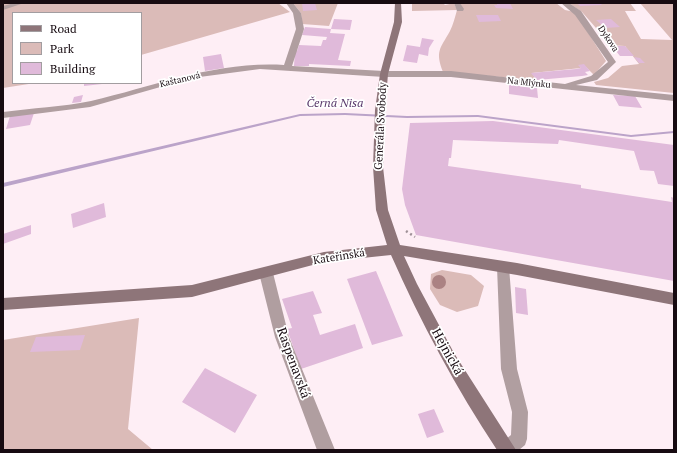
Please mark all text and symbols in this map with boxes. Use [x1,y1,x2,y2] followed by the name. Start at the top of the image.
[12,12,142,84] legend
[50,21,77,36] text: Road
[595,24,621,54] street label: Dykova
[50,41,74,56] text: Park
[50,61,95,76] text: Building
[159,70,201,90] street label: Kaštanová
[507,75,551,91] street label: Na Mlýnku
[372,82,390,170] street label: Generála Svobody
[307,97,363,111] water label: Černá Nisa
[312,246,366,268] street label: Kateřinská
[273,325,313,401] street label: Raspenavská
[428,326,466,378] street label: Hejnická

